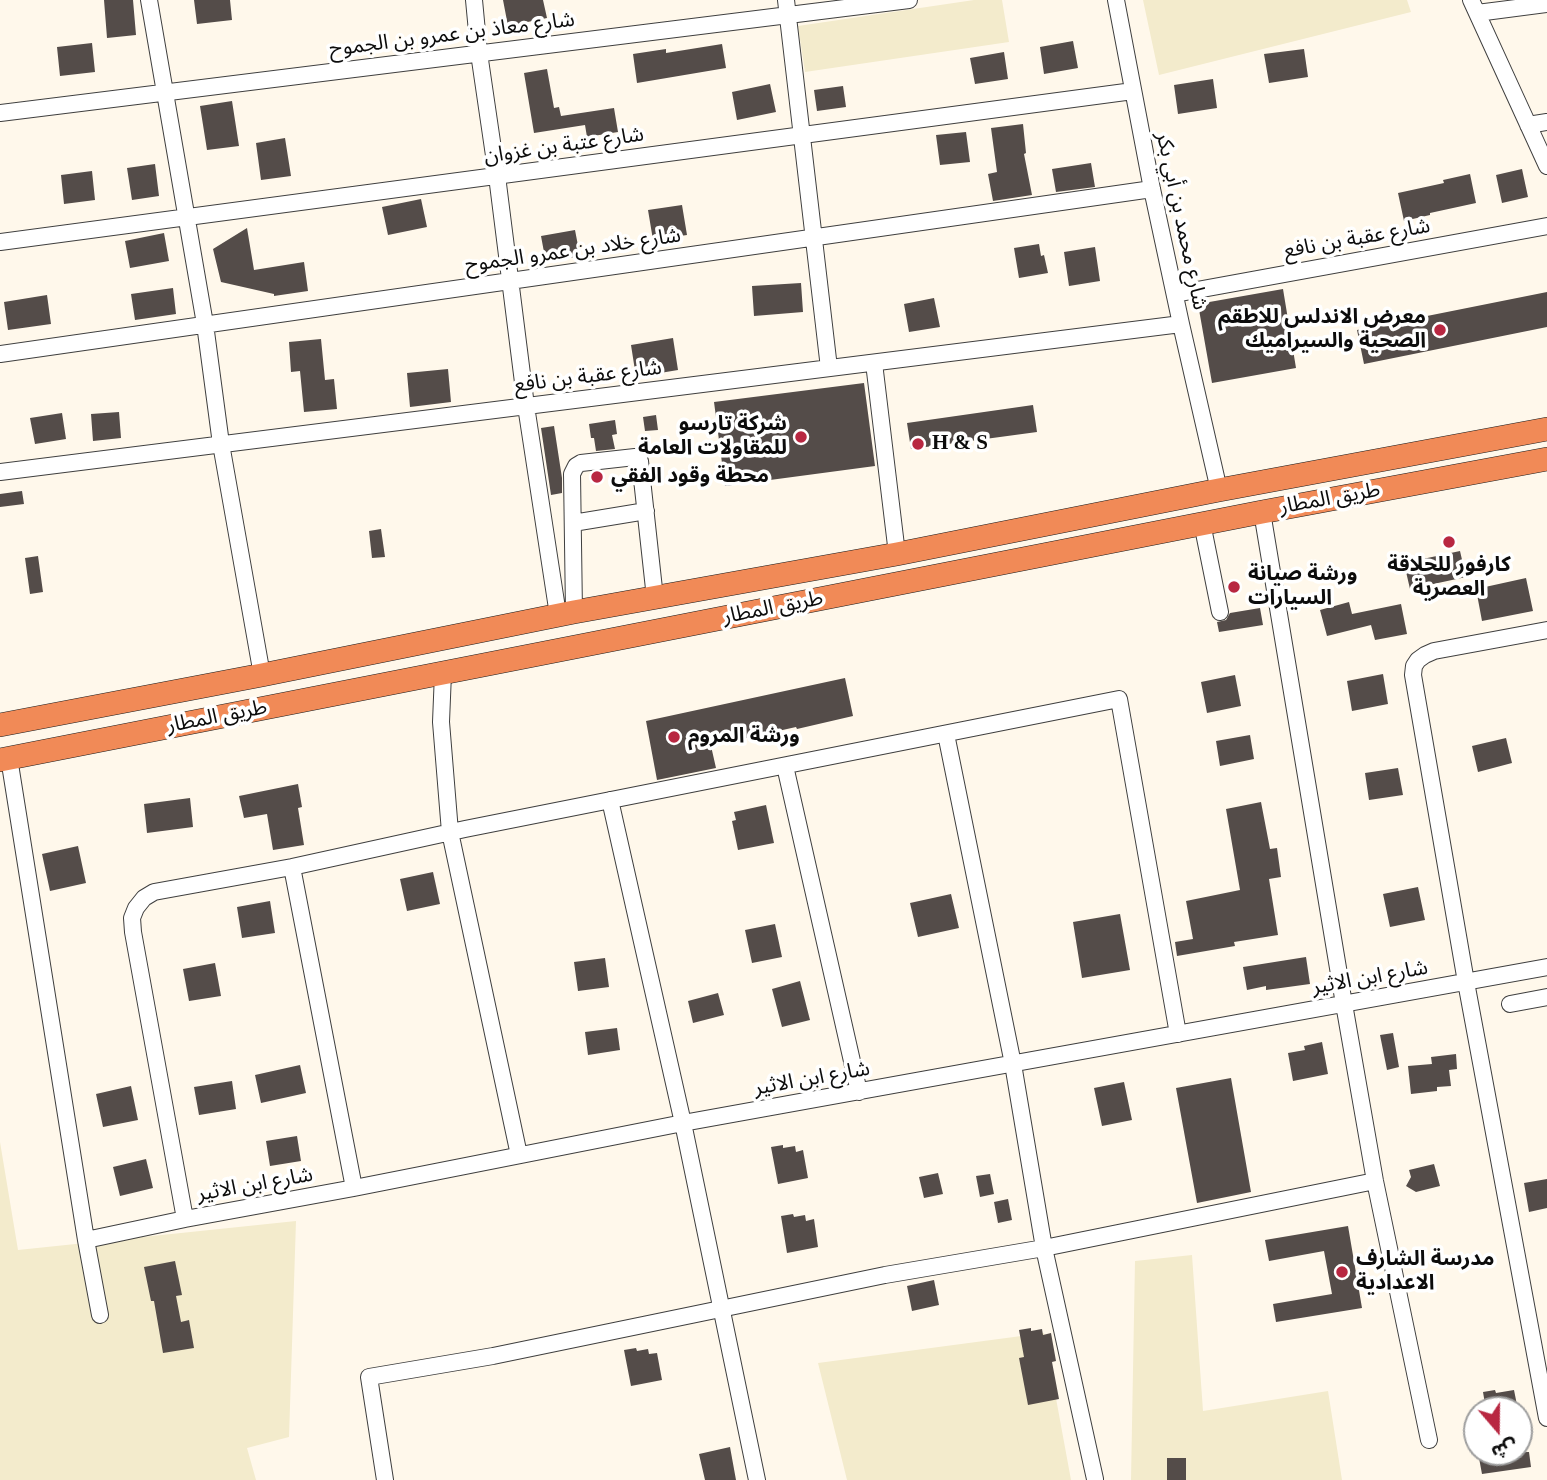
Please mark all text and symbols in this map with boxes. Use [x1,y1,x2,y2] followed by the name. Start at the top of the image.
[328,7,576,63] street label: شارع معاذ بن عمرو بن الجموح
[482,122,646,170] street label: شارع عتبة بن غزوان
[1150,130,1212,312] street label: شارع محمد بن أبي بكر
[1282,214,1432,264] street label: شارع عقبة بن نافع
[464,223,682,279] street label: شارع خلاد بن عمرو الجموح
[1218,305,1426,355] place label: معرض الاندلس للاطقم الصحية والسيراميك
[1432,322,1448,338] marker: معرض الاندلس للاطقم الصحية والسيراميك
[513,355,663,399] street label: شارع عقبة بن نافع
[638,412,787,462] place label: شركة تارسو للمقاولات العامة
[793,429,809,445] marker: شركة تارسو للمقاولات العامة
[932,431,988,457] place label: H & S
[910,436,926,452] marker: H & S
[611,464,769,490] place label: محطة وقود الفقي
[589,469,605,485] marker: محطة وقود الفقي
[1278,478,1382,520] street label: طريق المطار
[1441,534,1457,550] marker: كارفور للحلاقة العصرية
[1387,553,1511,603] place label: كارفور للحلاقة العصرية
[1248,562,1357,612] place label: ورشة صيانة السيارات
[1226,579,1242,595] marker: ورشة صيانة السيارات
[721,586,825,630] street label: طريق المطار
[165,695,269,739] street label: طريق المطار
[688,724,800,750] place label: ورشة المروم
[666,729,682,745] marker: ورشة المروم
[1310,955,1430,1001] street label: شارع ابن الاثير
[752,1056,872,1102] street label: شارع ابن الاثير
[195,1162,315,1208] street label: شارع ابن الاثير
[1356,1247,1495,1297] place label: مدرسة الشارف الاعدادية
[1334,1264,1350,1280] marker: مدرسة الشارف الاعدادية
[1463,1396,1533,1466] north arrow
[1489,1435,1520,1464] text: ش

